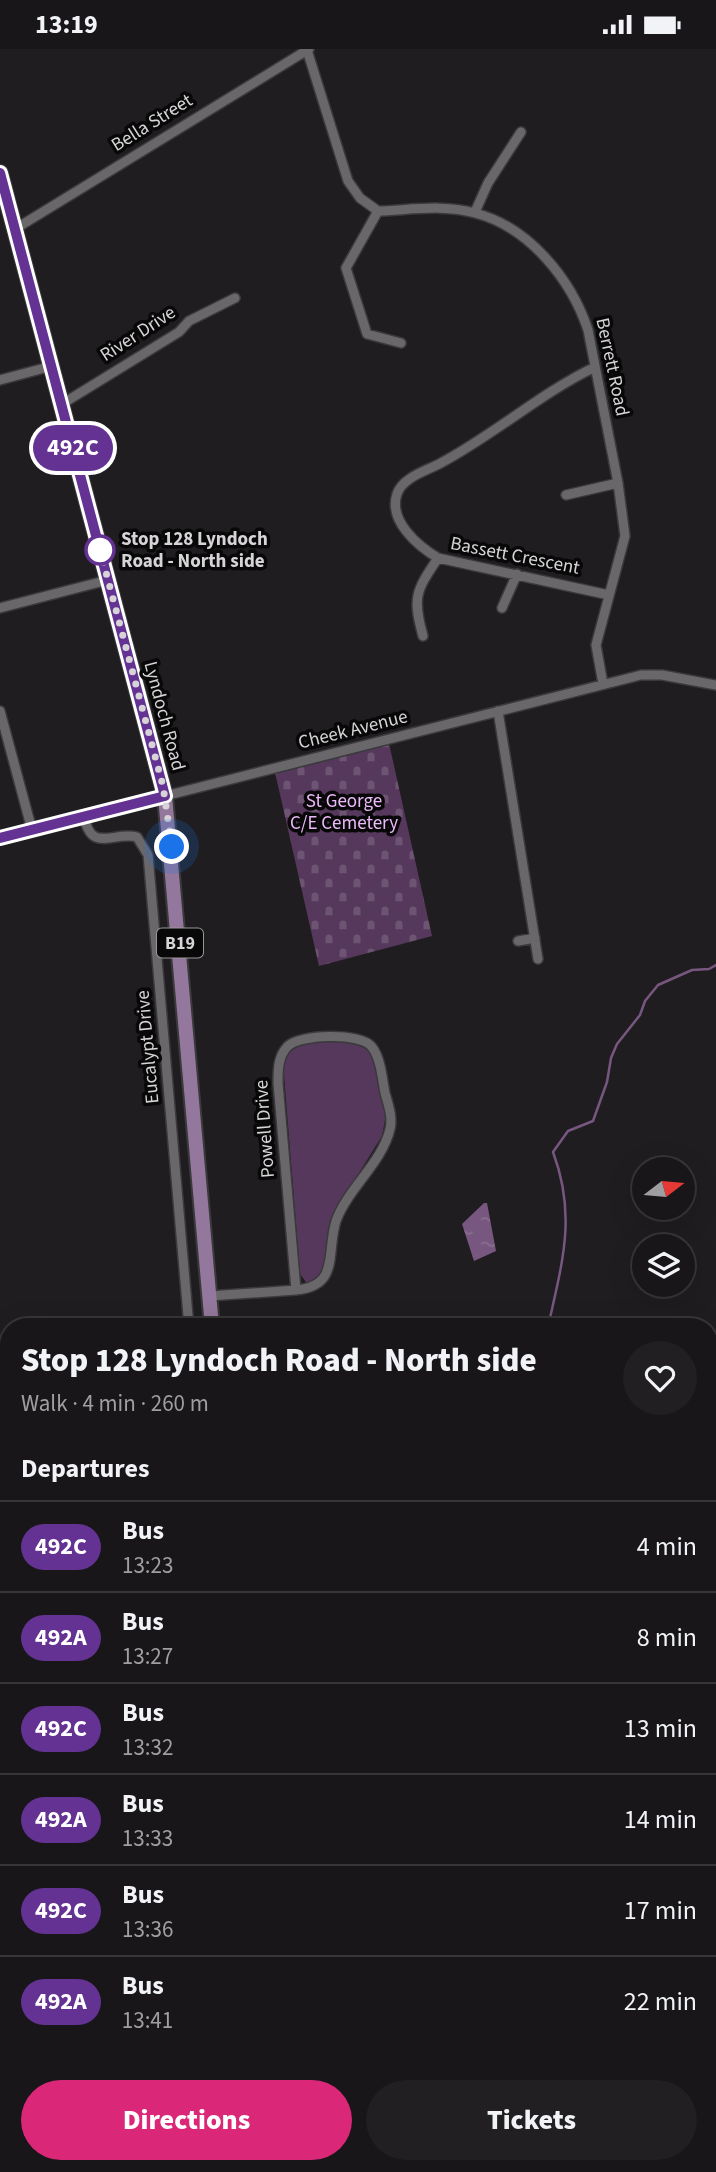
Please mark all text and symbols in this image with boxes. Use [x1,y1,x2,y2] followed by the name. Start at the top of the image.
[35,6,98,43] text: 13:19
[106,87,198,159] street label: Bella Street
[95,299,181,369] street label: River Drive
[588,315,636,419] street label: Berrett Road
[24,425,122,471] line badge: 492C
[47,430,99,465] text: 492C
[121,526,268,575] place label: Stop 128 Lyndoch Road - North side
[448,530,583,582] street label: Bassett Crescent
[85,535,115,565] marker: Stop 128 Lyndoch Road - North side
[136,658,192,774] street label: Lyndoch Road
[295,703,411,757] street label: Cheek Avenue
[290,788,398,837] park label: St George C/E Cemetery
[154,829,189,864] your location
[157,929,203,957] road number: B19
[130,989,166,1105] street label: Eucalypt Drive
[248,1079,282,1179] street label: Powell Drive
[632,1157,695,1220] north arrow
[632,1157,695,1297] map controls
[632,1234,695,1297] button: layers
[21,1337,537,1384] text: Stop 128 Lyndoch Road - North side
[623,1341,697,1415] button: heart
[21,1387,209,1420] text: Walk · 4 min · 260 m
[21,1450,149,1487] text: Departures
[122,1512,164,1549] text: Bus
[637,1528,697,1565] text: 4 min
[35,1529,87,1564] text: 492C
[122,1549,173,1582] text: 13:23
[122,1603,164,1640] text: Bus
[637,1619,697,1656] text: 8 min
[35,1620,87,1655] text: 492A
[122,1640,173,1673] text: 13:27
[122,1694,164,1731] text: Bus
[624,1710,697,1747] text: 13 min
[35,1711,87,1746] text: 492C
[122,1731,173,1764] text: 13:32
[122,1785,164,1822] text: Bus
[624,1801,697,1838] text: 14 min
[35,1802,87,1837] text: 492A
[122,1822,173,1855] text: 13:33
[122,1876,164,1913] text: Bus
[624,1892,697,1929] text: 17 min
[35,1893,87,1928] text: 492C
[122,1913,173,1946] text: 13:36
[122,1967,164,2004] text: Bus
[624,1983,697,2020] text: 22 min
[35,1984,87,2019] text: 492A
[122,2004,173,2037] text: 13:41
[21,2080,352,2160] button: Directions
[366,2080,697,2160] button: Tickets

